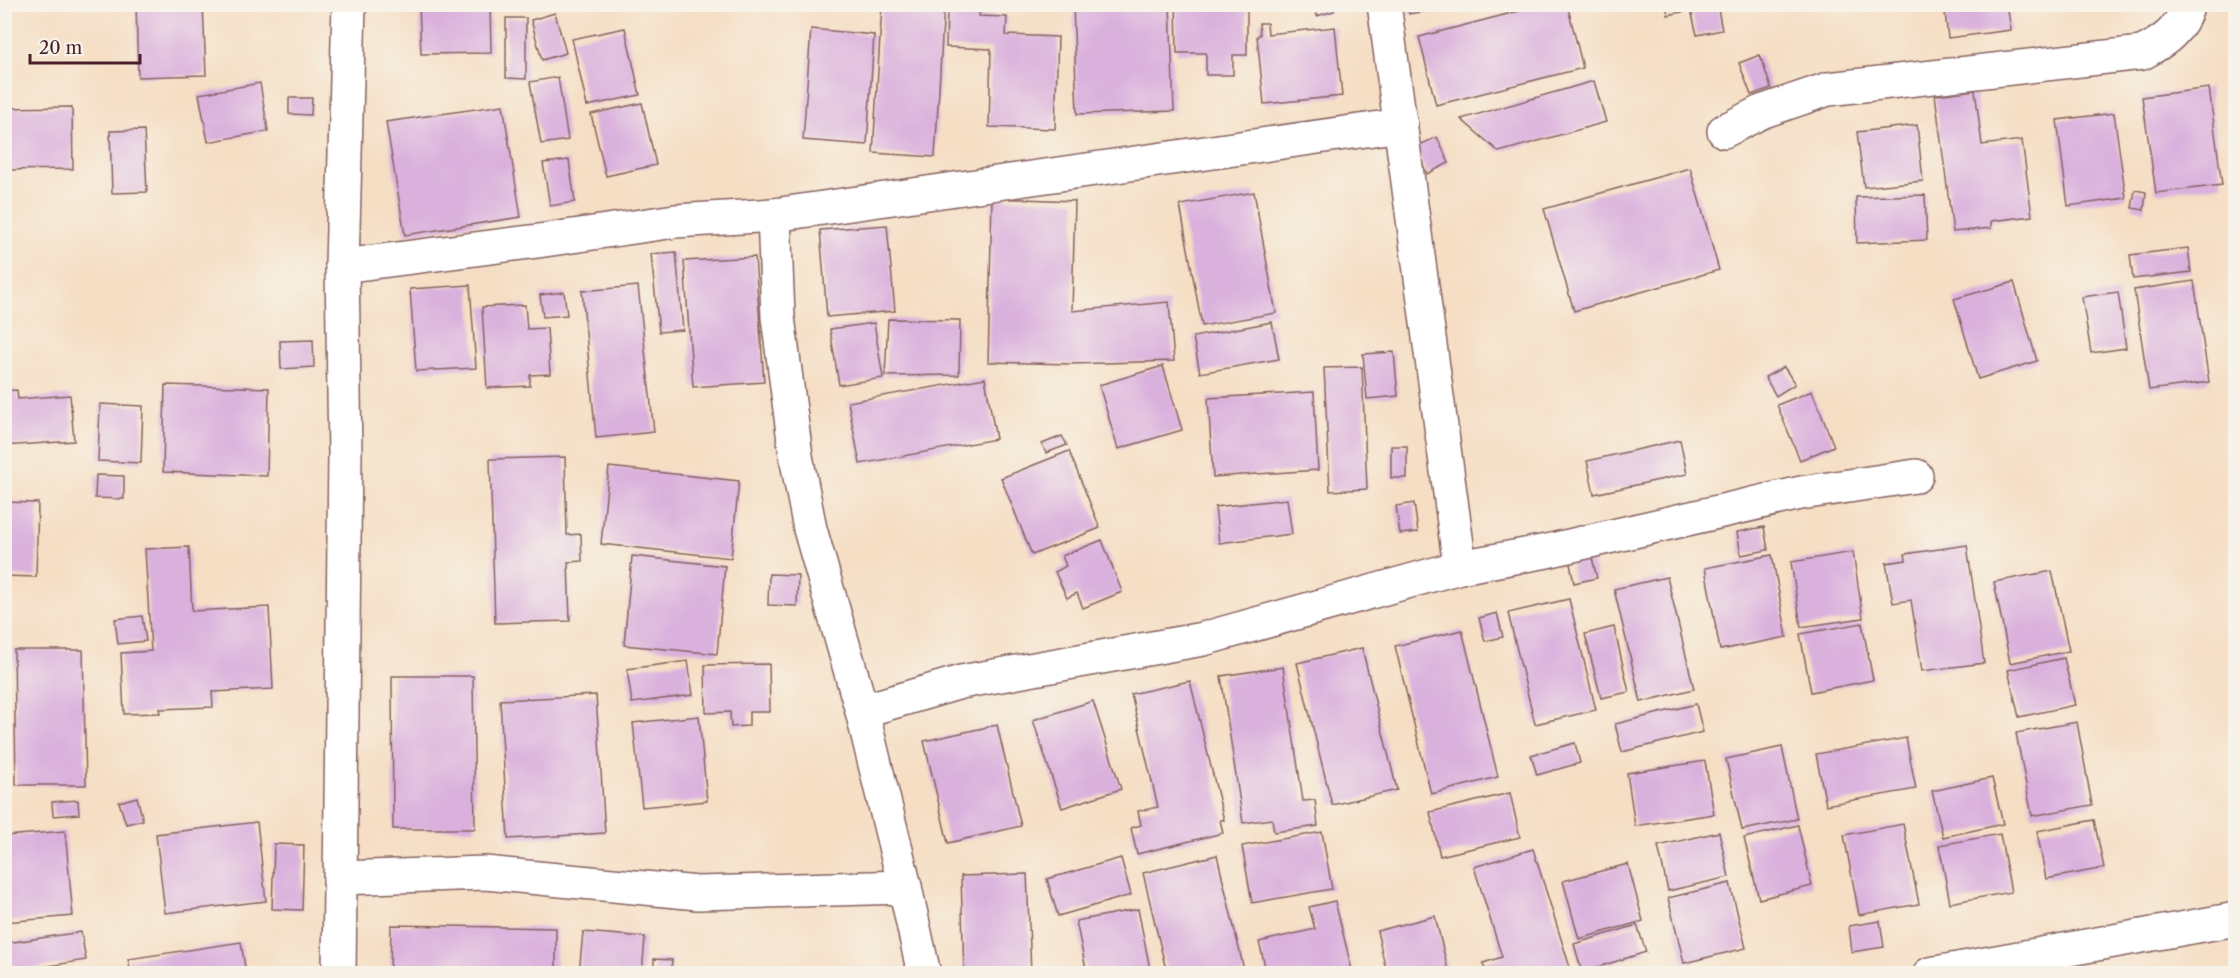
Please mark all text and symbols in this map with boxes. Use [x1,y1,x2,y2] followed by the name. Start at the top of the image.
[30,27,140,65] scale bar
[39,37,83,59] text: 20 m

